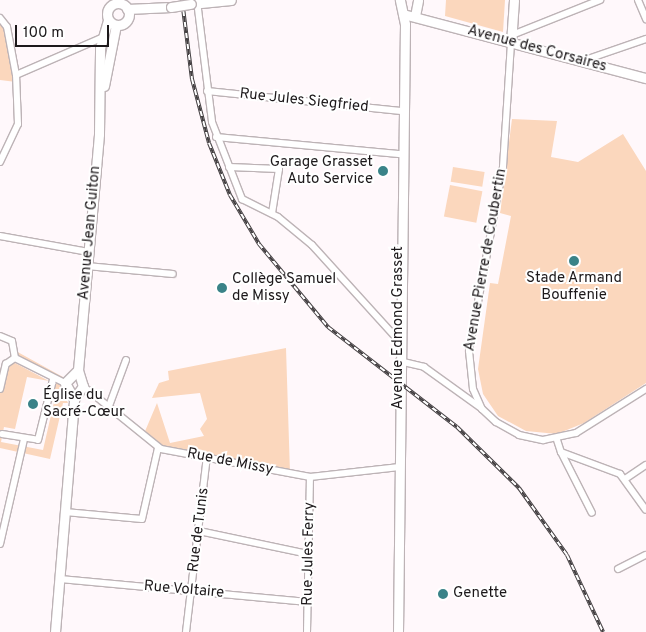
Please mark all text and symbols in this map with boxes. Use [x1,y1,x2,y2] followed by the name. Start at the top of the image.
[18,15,111,47] scale bar
[465,22,609,76] street label: Avenue des Corsaires
[23,24,64,43] text: 100 m
[239,85,369,117] street label: Rue Jules Siegfried
[270,153,373,188] place label: Garage Grasset Auto Service
[75,165,105,301] street label: Avenue Jean Guiton
[377,165,389,177] marker: Garage Grasset Auto Service
[461,167,511,353] street label: Avenue Pierre de Coubertin
[390,246,408,410] street label: Avenue Edmond Grasset
[568,255,580,267] marker: Stade Armand Bouffenie
[526,269,622,304] place label: Stade Armand Bouffenie
[232,270,336,305] place label: Collège Samuel de Missy
[216,282,228,294] marker: Collège Samuel de Missy
[43,386,125,421] place label: Église du Sacré-Cœur
[27,398,39,410] marker: Église du Sacré-Cœur
[185,445,275,479] street label: Rue de Missy
[185,486,213,574] street label: Rue de Tunis
[299,502,319,606] street label: Rue Jules Ferry
[143,577,225,603] street label: Rue Voltaire
[453,585,507,603] place label: Genette
[437,588,449,600] marker: Genette

